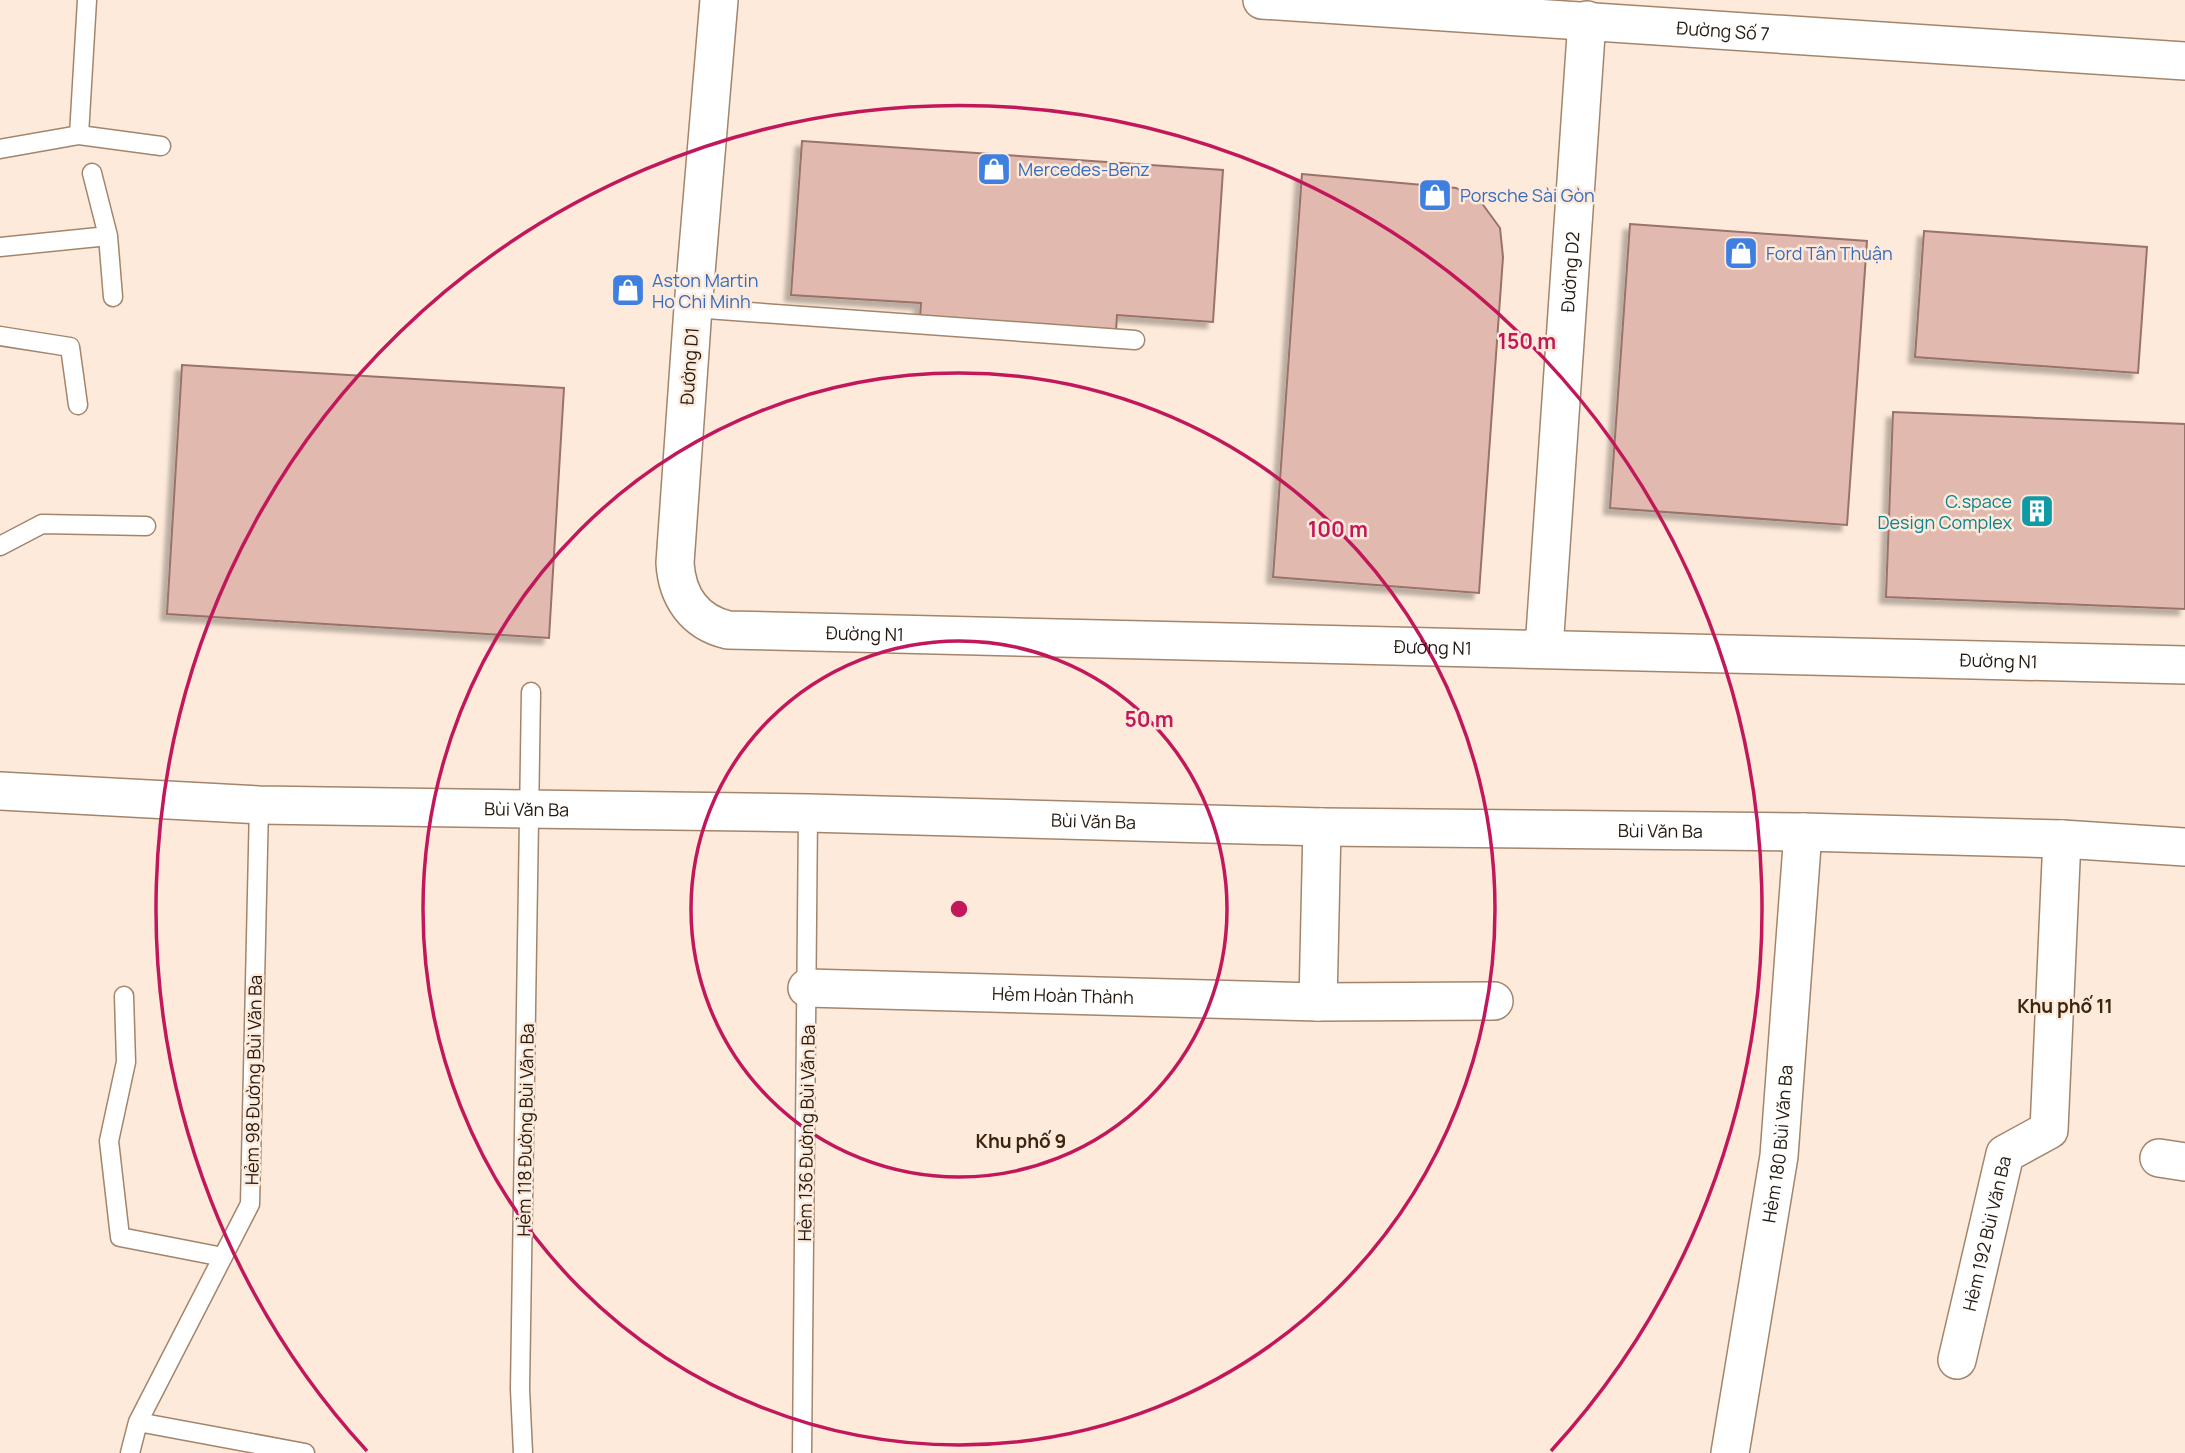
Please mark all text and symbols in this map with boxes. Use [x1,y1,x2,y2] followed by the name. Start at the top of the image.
[1676,15,1770,46] street label: Đường Số 7
[975,150,1013,188] shop icon: Mercedes-Benz
[1018,157,1150,181] place label: Mercedes-Benz
[1416,176,1454,214] shop icon: Porsche Sài Gòn
[1460,183,1595,207] place label: Porsche Sài Gòn
[1555,231,1585,313] street label: Đường D2
[1722,234,1760,272] shop icon: Ford Tân Thuận
[1766,241,1893,265] place label: Ford Tân Thuận
[652,268,758,313] place label: Aston Martin Ho Chi Minh
[609,271,647,309] shop icon: Aston Martin Ho Chi Minh
[674,326,704,406] street label: Đường D1
[1498,327,1556,355] text: 150 m
[1877,489,2013,534] place label: C.space Design Complex
[2018,492,2056,530] building icon: C.space Design Complex
[1308,515,1368,543] text: 100 m
[826,620,904,646] street label: Đường N1
[1394,634,1472,660] street label: Đường N1
[1959,648,2038,673] street label: Đường N1
[1124,705,1174,733] text: 50 m
[484,796,569,822] street label: Bùi Văn Ba
[1051,808,1136,834] street label: Bùi Văn Ba
[1618,818,1703,843] street label: Bùi Văn Ba
[947,897,971,921] centre of rings
[239,975,267,1185] street label: Hẻm 98 Đường Bùi Văn Ba
[992,981,1134,1009] street label: Hẻm Hoàn Thành
[2017,993,2113,1019] district label: Khu phố 11
[511,1023,539,1237] street label: Hẻm 118 Đường Bùi Văn Ba
[792,1024,820,1242] street label: Hẻm 136 Đường Bùi Văn Ba
[1756,1064,1798,1224] street label: Hẻm 180 Bùi Văn Ba
[976,1128,1066,1154] district label: Khu phố 9
[1957,1153,2016,1313] street label: Hẻm 192 Bùi Văn Ba

